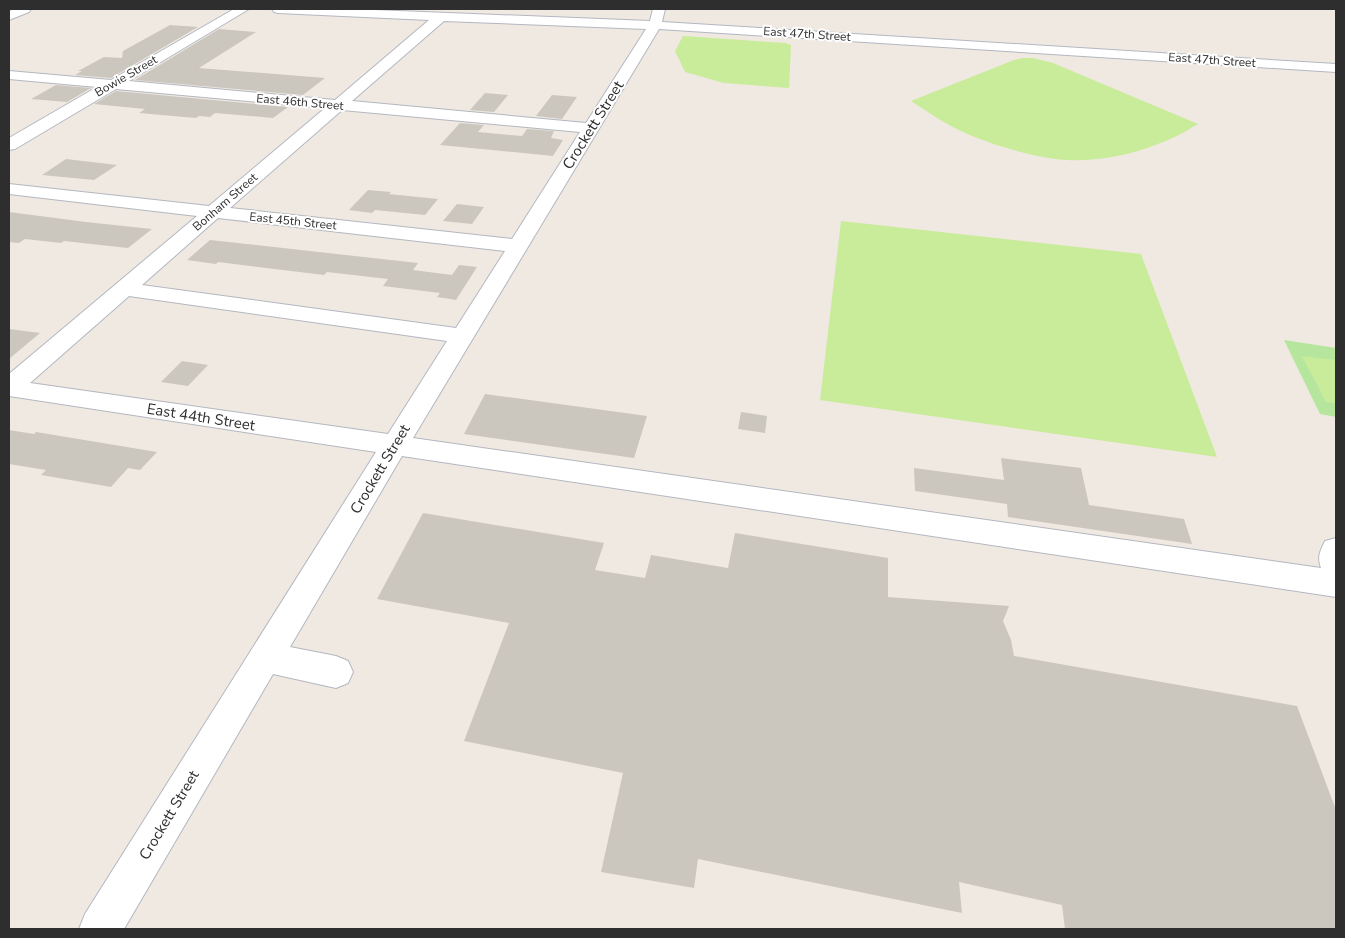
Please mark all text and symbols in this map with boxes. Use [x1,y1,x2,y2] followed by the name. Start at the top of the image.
[763,23,852,45] street label: East 47th Street
[1168,49,1257,71] street label: East 47th Street
[92,51,161,100] street label: Bowie Street
[558,76,629,173] street label: Crockett Street
[256,90,345,114] street label: East 46th Street
[189,169,261,235] street label: Bonham Street
[249,208,338,234] street label: East 45th Street
[145,399,257,436] street label: East 44th Street
[345,420,415,517] street label: Crockett Street
[134,766,204,863] street label: Crockett Street

